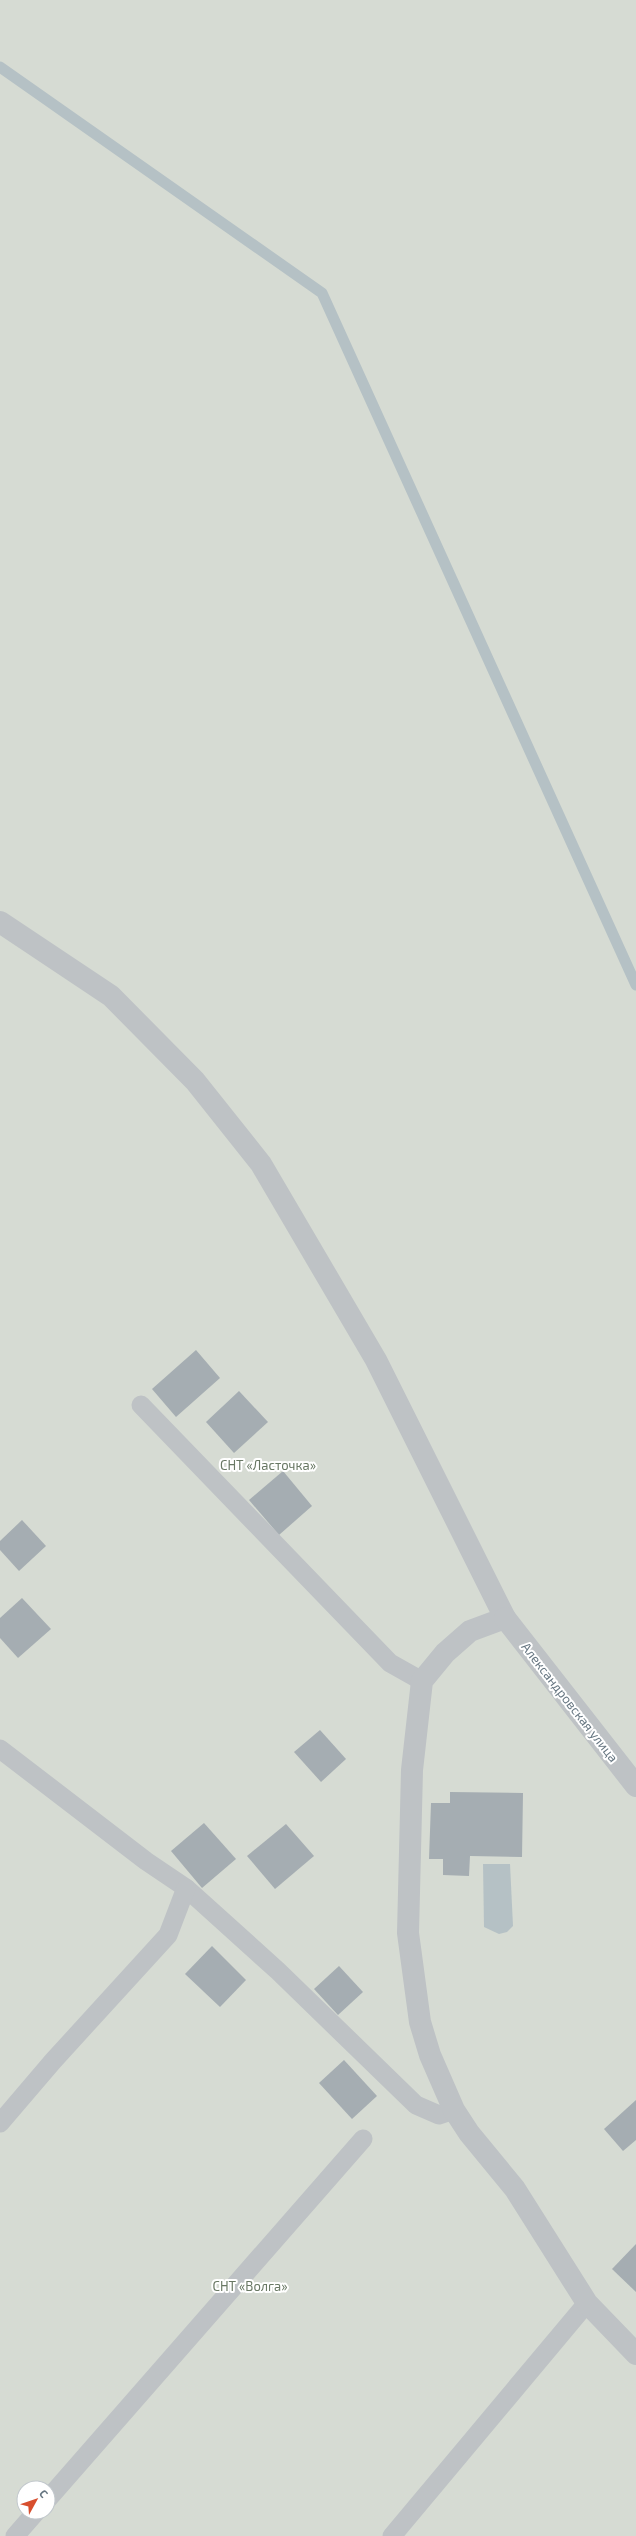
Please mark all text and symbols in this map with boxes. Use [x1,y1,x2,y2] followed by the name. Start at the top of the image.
[220,1457,316,1473] park label: СНТ «Ласточка»
[518,1639,622,1765] street label: Александровская улица
[212,2278,288,2294] park label: СНТ «Волга»
[16,2480,56,2520] north arrow
[37,2487,51,2500] text: С

